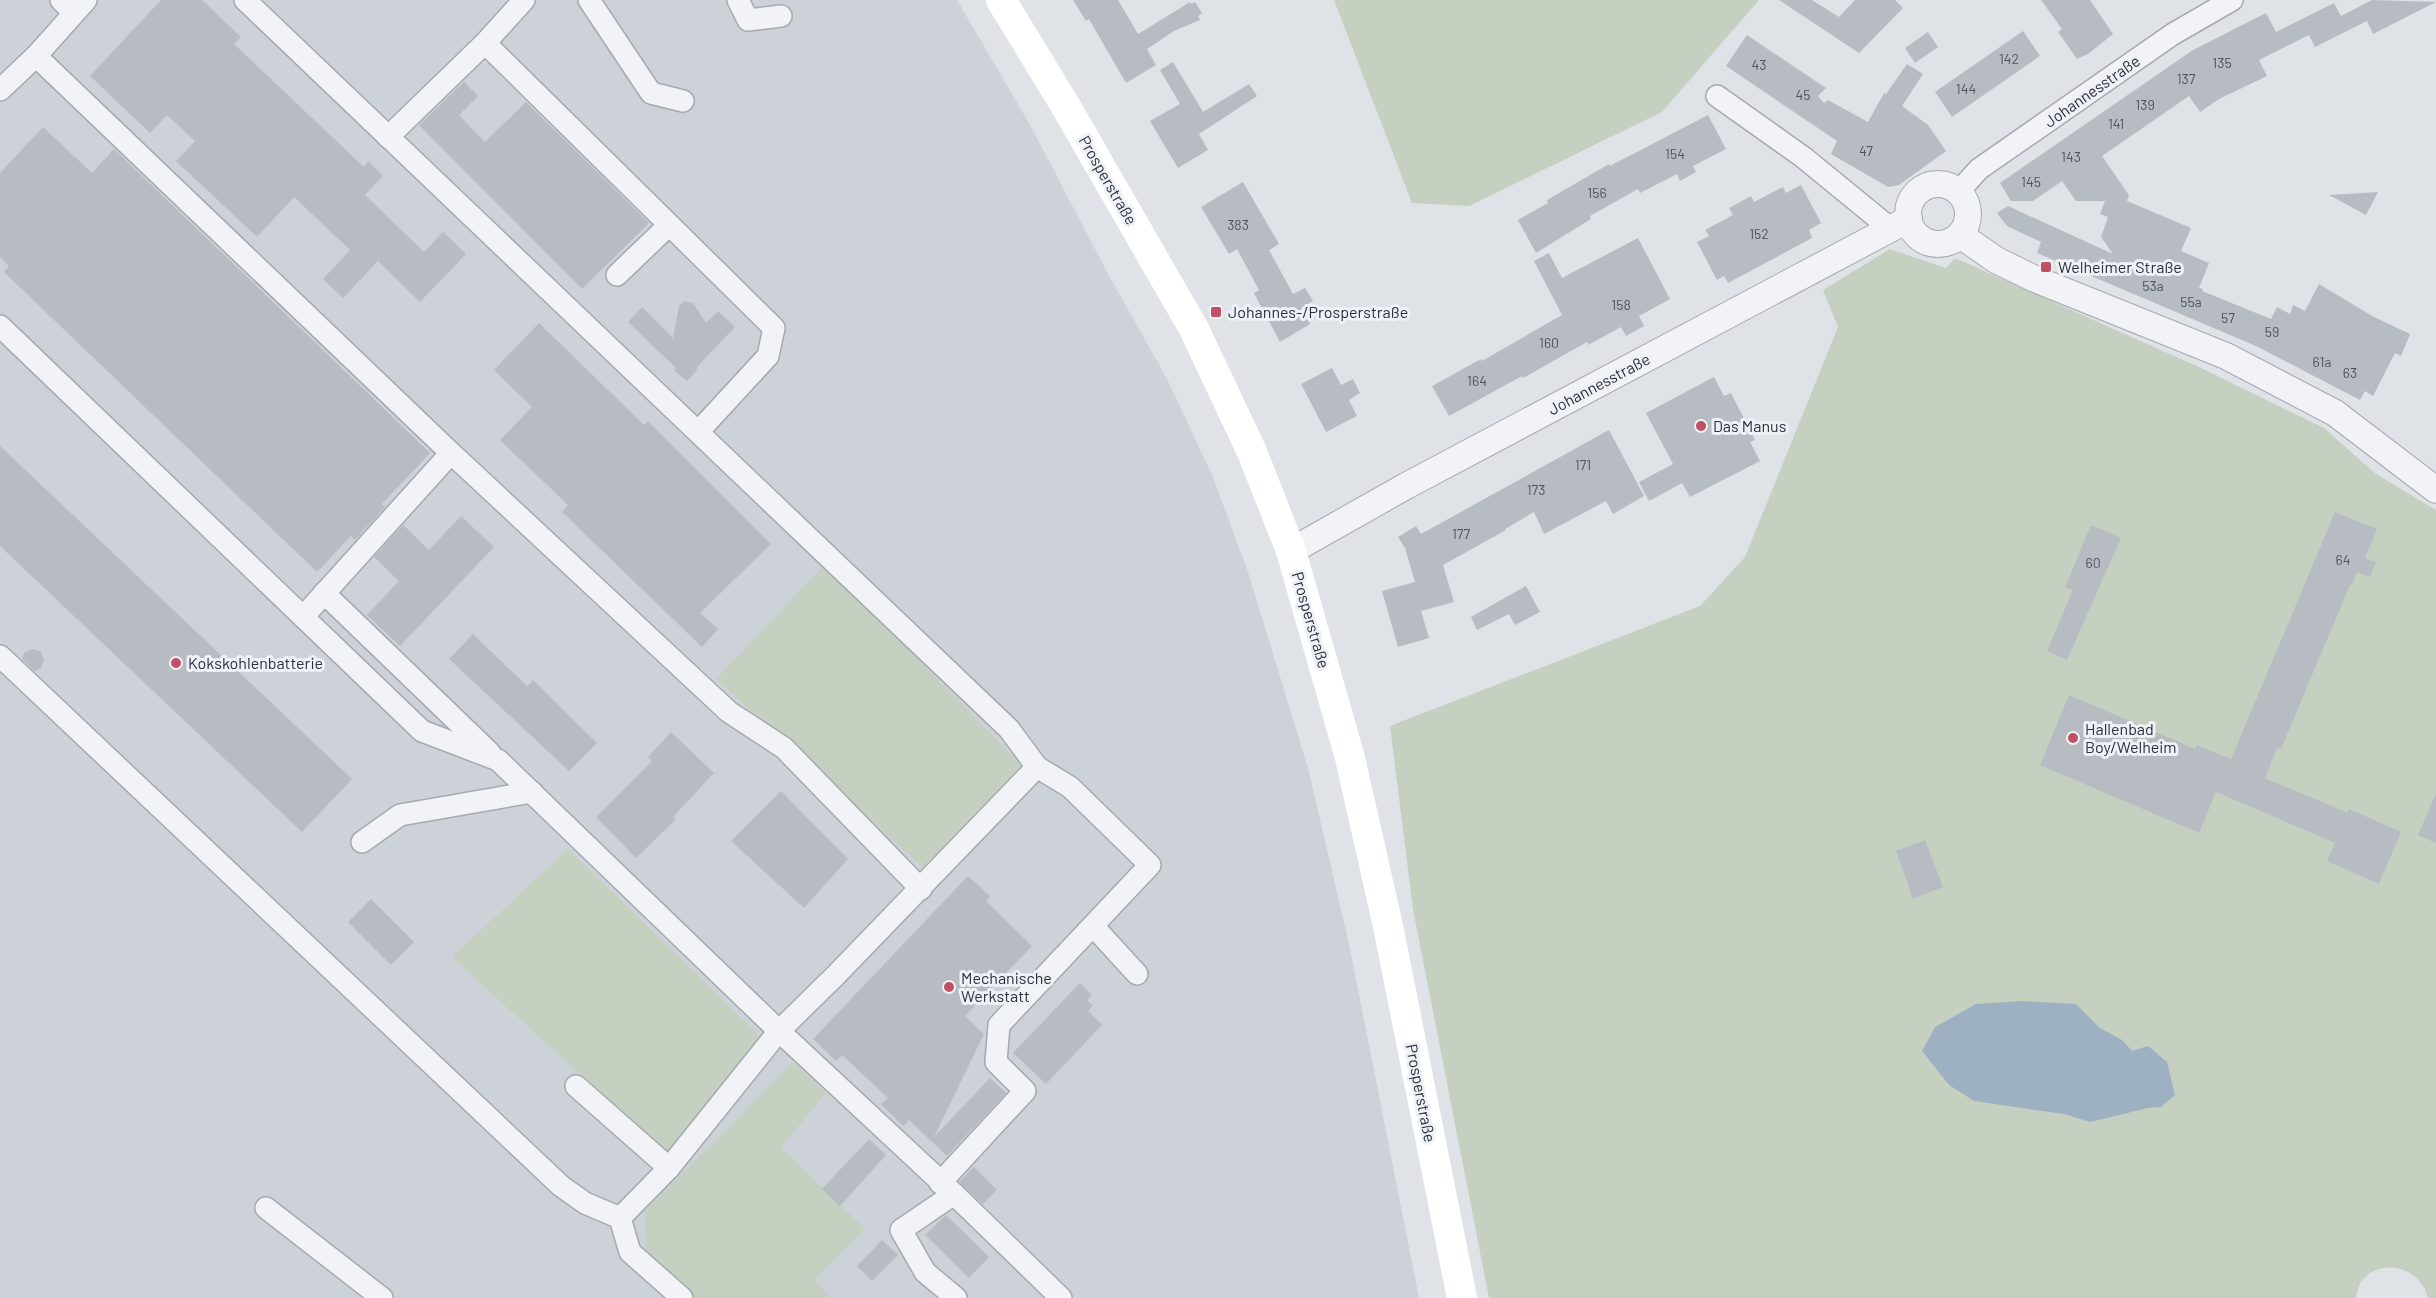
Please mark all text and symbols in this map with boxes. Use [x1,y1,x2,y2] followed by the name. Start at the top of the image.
[1999,50,2019,67] house number: 142
[2040,51,2143,131] street label: Johannesstraße
[2212,54,2232,71] house number: 135
[1752,56,1766,73] house number: 43
[2177,70,2196,87] house number: 137
[1956,80,1976,97] house number: 144
[1796,86,1810,103] house number: 45
[2135,96,2155,113] house number: 139
[2108,115,2124,132] house number: 141
[1075,132,1142,228] street label: Prosperstraße
[1859,142,1873,159] house number: 47
[1665,145,1685,162] house number: 154
[2061,148,2081,165] house number: 143
[2021,173,2041,190] house number: 145
[1587,184,1607,201] house number: 156
[1227,216,1249,233] house number: 383
[1749,225,1769,242] house number: 152
[2058,257,2182,276] place label: Welheimer Straße
[2039,260,2053,274] marker: Welheimer Straße
[2142,277,2164,294] house number: 53a
[2180,293,2202,310] house number: 55a
[1611,296,1631,313] house number: 158
[1228,302,1408,321] place label: Johannes-/Prosperstraße
[1209,305,1223,319] marker: Johannes-/Prosperstraße
[2221,309,2235,326] house number: 57
[2265,323,2279,340] house number: 59
[1539,334,1559,351] house number: 160
[1545,349,1653,418] street label: Johannesstraße
[2312,353,2332,370] house number: 61a
[2343,364,2357,381] house number: 63
[1467,372,1487,389] house number: 164
[1713,416,1786,435] place label: Das Manus
[1694,419,1708,433] marker: Das Manus
[1575,456,1591,473] house number: 171
[1527,481,1545,498] house number: 173
[1452,525,1470,542] house number: 177
[2336,551,2350,568] house number: 64
[2085,554,2101,571] house number: 60
[1289,569,1334,670] street label: Prosperstraße
[188,653,323,672] place label: Kokskohlenbatterie
[169,656,183,670] marker: Kokskohlenbatterie
[2085,719,2177,756] place label: Hallenbad Boy/Welheim
[2066,731,2080,745] marker: Hallenbad Boy/Welheim
[961,968,1052,1005] place label: Mechanische Werkstatt
[942,980,956,994] marker: Mechanische Werkstatt
[1403,1042,1440,1144] street label: Prosperstraße

